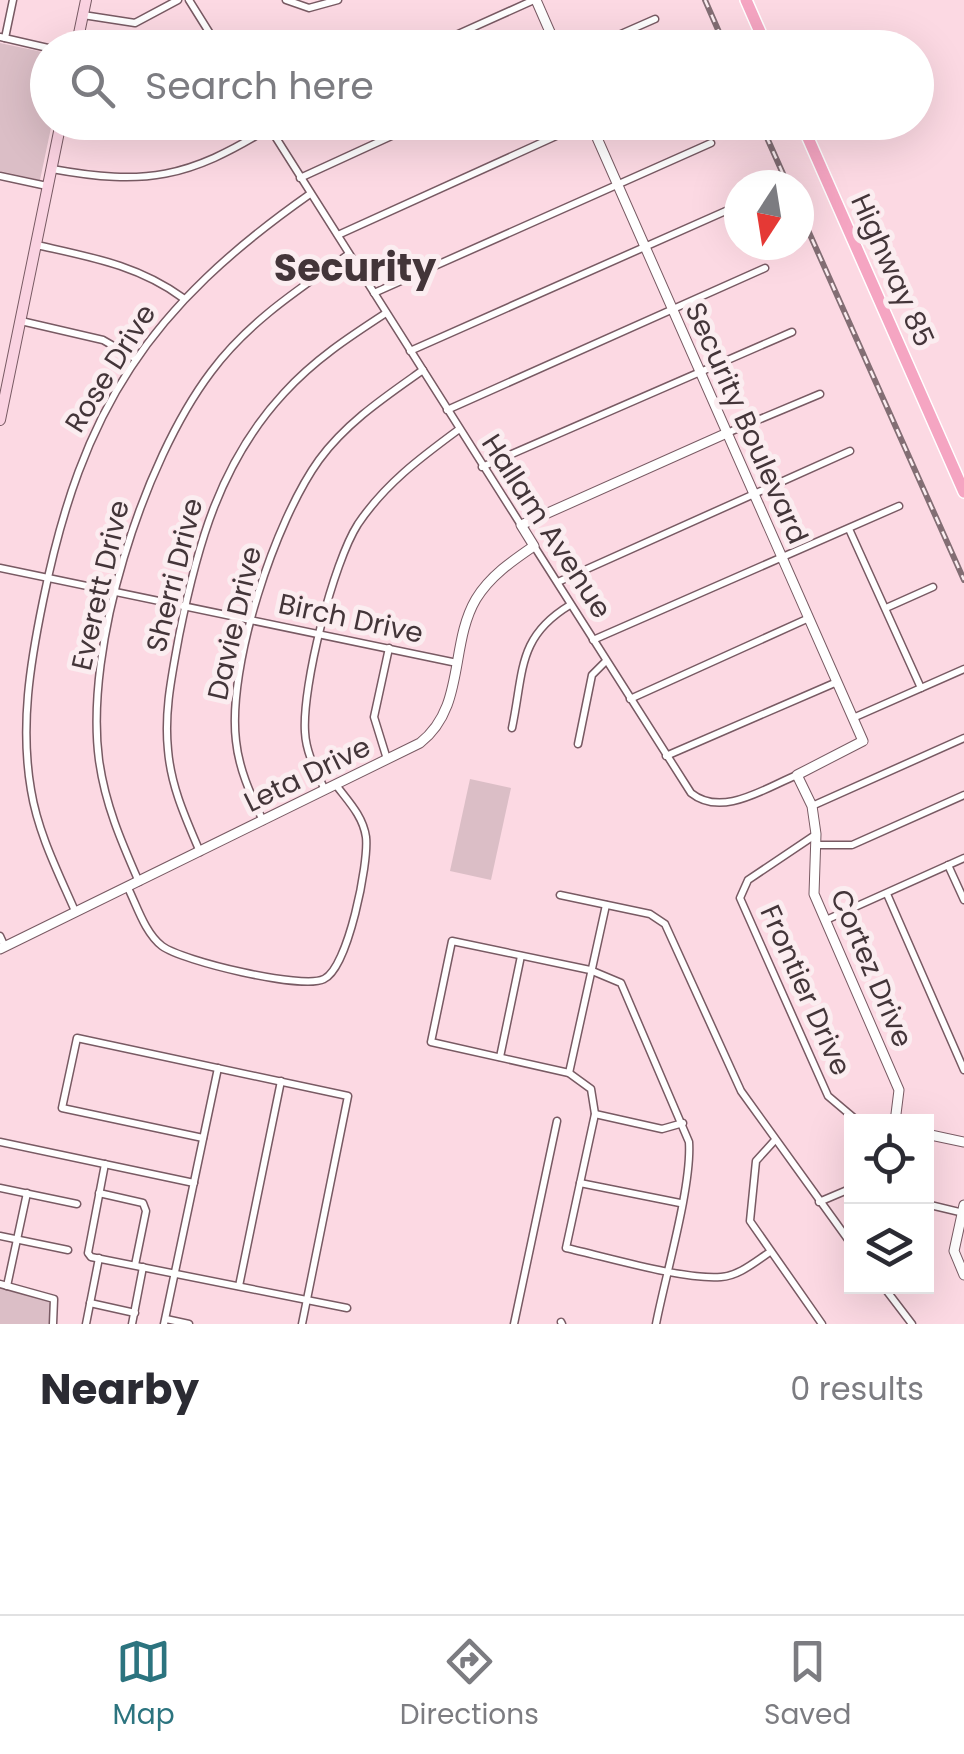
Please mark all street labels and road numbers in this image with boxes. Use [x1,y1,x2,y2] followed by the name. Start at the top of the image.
[841,188,944,353] street label: Highway 85
[676,296,817,550] street label: Security Boulevard
[56,297,165,440] street label: Rose Drive
[472,427,621,626] street label: Hallam Avenue
[137,494,212,656] street label: Sherri Drive
[62,496,139,674] street label: Everett Drive
[198,543,271,704] street label: Davie Drive
[275,584,427,653] street label: Birch Drive
[237,727,377,822] street label: Leta Drive
[821,883,922,1053] street label: Cortez Drive
[751,899,861,1082] street label: Frontier Drive

